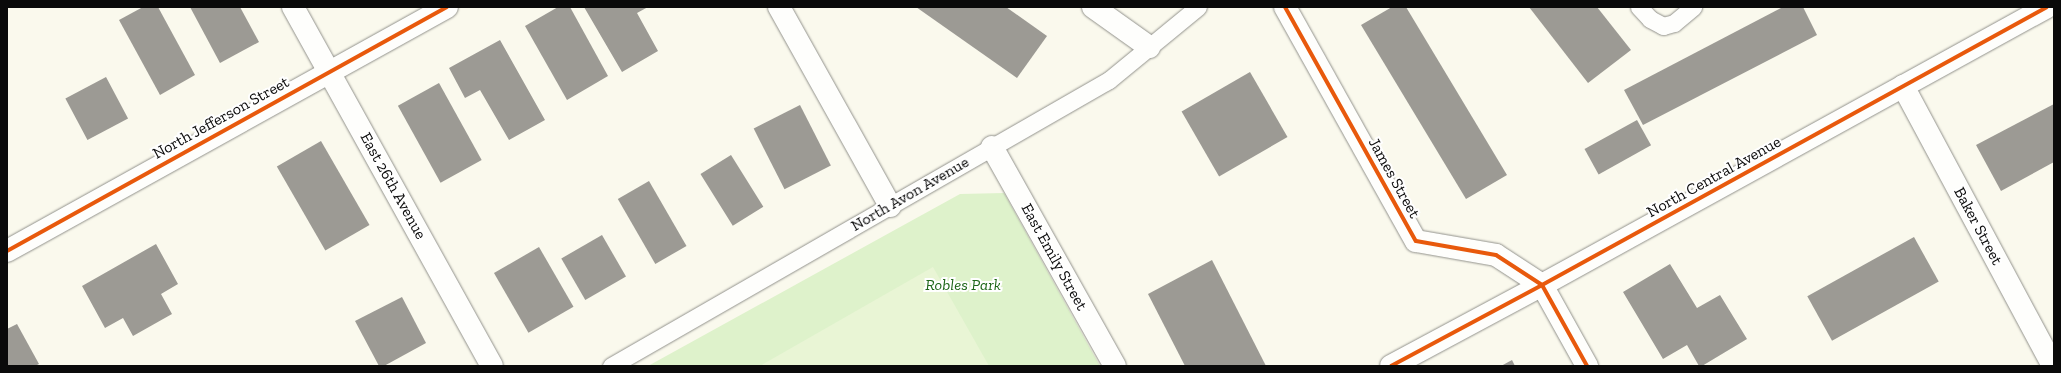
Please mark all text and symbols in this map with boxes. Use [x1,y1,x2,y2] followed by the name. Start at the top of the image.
[149,72,293,164] street label: North Jefferson Street
[356,129,430,243] street label: East 26th Avenue
[1643,132,1785,222] street label: North Central Avenue
[1364,135,1424,221] street label: James Street
[847,152,973,236] street label: North Avon Avenue
[1949,184,2007,268] street label: Baker Street
[1017,200,1091,314] street label: East Emily Street
[925,275,1001,295] park label: Robles Park

